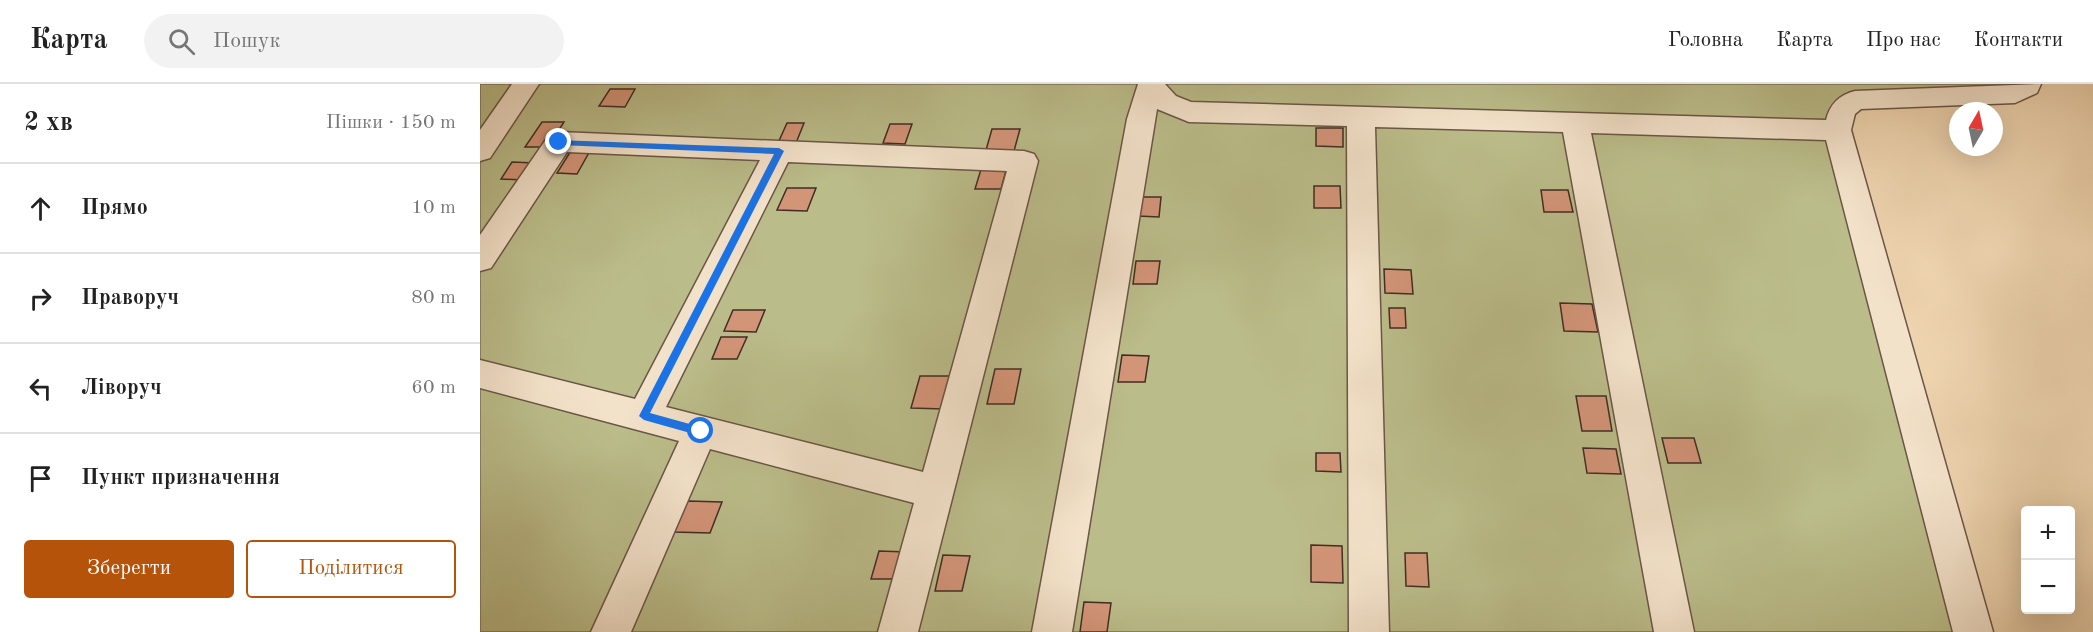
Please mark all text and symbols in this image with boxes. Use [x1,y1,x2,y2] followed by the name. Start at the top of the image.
[144,14,564,68] search box
[165,25,198,58] icon: search
[30,27,108,55] text: Карта
[213,30,281,52] text: Пошук
[1668,30,1743,51] text: Головна
[1776,30,1833,51] text: Карта
[1866,30,1941,51] text: Про нас
[1974,30,2063,51] text: Контакти
[1949,102,2003,156] north arrow
[24,110,73,136] text: 2 хв
[326,113,456,133] text: Пішки · 150 m
[545,128,571,154] route end
[24,192,57,225] icon: ahead
[81,197,148,219] text: Прямо
[411,198,456,218] text: 10 m
[24,282,57,315] icon: right
[81,287,179,309] text: Праворуч
[411,288,456,308] text: 80 m
[24,372,57,405] icon: left
[81,377,162,399] text: Ліворуч
[411,378,456,398] text: 60 m
[687,417,713,443] route start
[24,462,57,495] icon: arrive
[81,467,280,489] text: Пункт призначення
[2021,506,2075,614] map controls
[2021,506,2075,560] button: +
[24,540,234,598] button: Зберегти
[246,540,456,598] button: Поділитися
[2021,560,2075,614] button: −

